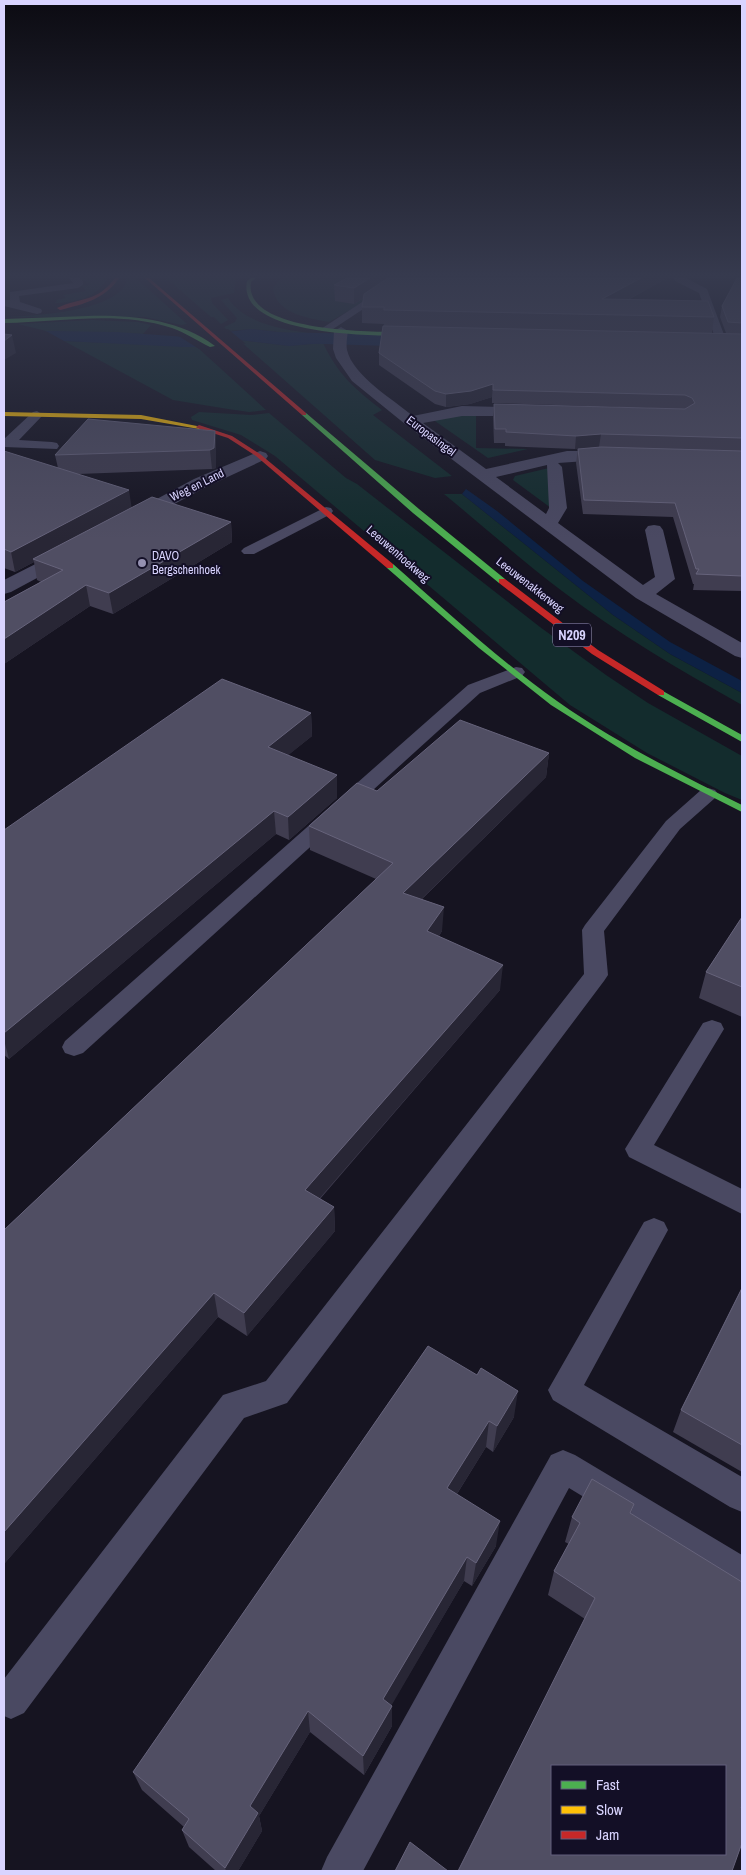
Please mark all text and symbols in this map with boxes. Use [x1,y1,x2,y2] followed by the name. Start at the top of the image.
[403,412,459,460] street label: Europasingel
[167,465,227,505] street label: Weg en Land
[363,522,434,586] street label: Leeuwenhoekweg
[152,548,220,578] place label: DAVO Bergschenhoek
[493,553,568,617] street label: Leeuwenakkerweg
[136,557,148,569] marker: DAVO Bergschenhoek
[553,624,591,646] road number: N209
[551,1765,726,1855] legend
[596,1774,620,1795] text: Fast
[596,1799,623,1820] text: Slow
[596,1824,619,1845] text: Jam

